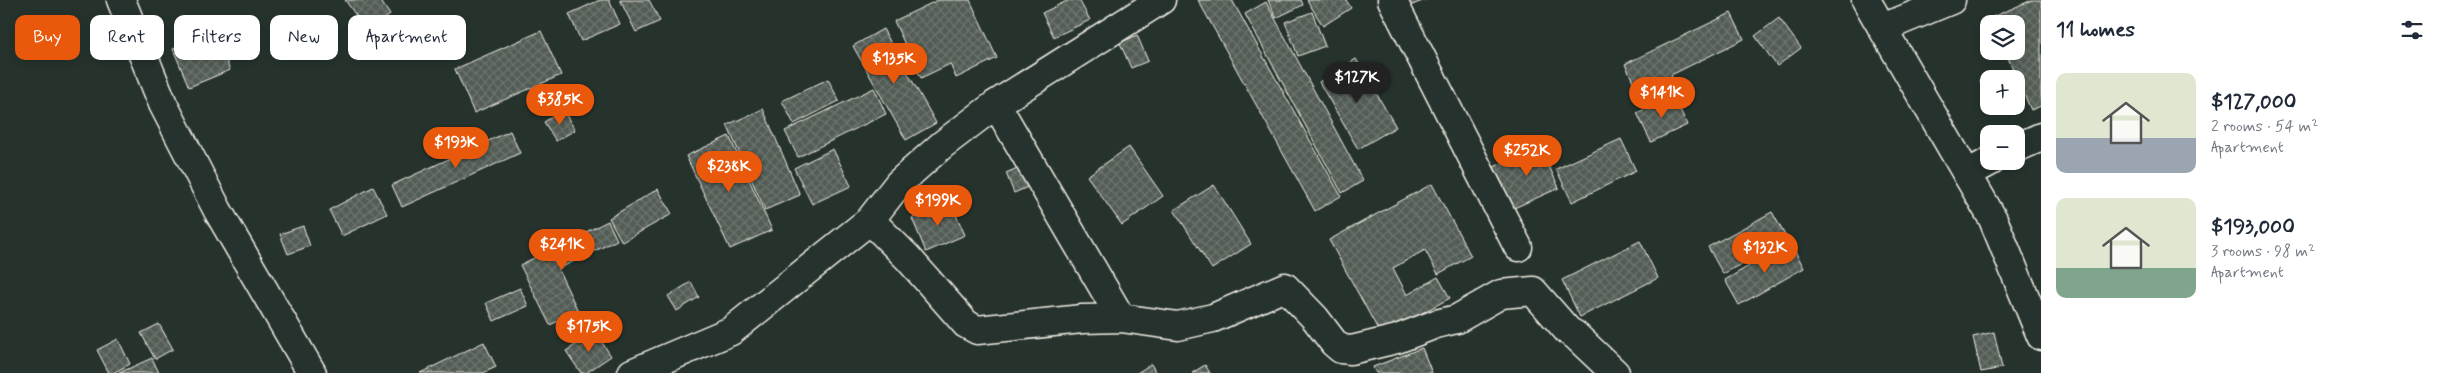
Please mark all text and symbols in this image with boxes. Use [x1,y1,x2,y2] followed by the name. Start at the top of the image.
[15,15,80,60] chip: Buy
[90,15,164,60] chip: Rent
[174,15,260,60] chip: Filters
[270,15,338,60] chip: New
[348,15,466,60] chip: Apartment
[1980,15,2025,170] map controls
[1980,15,2025,60] button: layers
[2056,16,2135,44] text: 11 homes
[2398,16,2426,44] icon: filters
[859,42,929,85] pin: $135K
[872,48,916,69] text: $135K
[1322,62,1392,104] pin: $127K
[1334,67,1380,88] text: $127K
[1980,70,2025,115] button: +
[1627,76,1697,119] pin: $141K
[1640,82,1684,103] text: $141K
[525,84,595,126] pin: $385K
[2211,88,2296,116] text: $127,000
[537,89,583,110] text: $385K
[2096,93,2156,153] icon: home
[2211,116,2318,137] text: 2 rooms · 54 m²
[1980,125,2025,170] button: −
[421,126,491,169] pin: $193K
[434,132,478,153] text: $193K
[1492,134,1562,177] pin: $252K
[2211,137,2284,158] text: Apartment
[1504,140,1550,161] text: $252K
[694,150,764,193] pin: $238K
[707,156,751,177] text: $238K
[903,184,973,227] pin: $199K
[915,190,961,211] text: $199K
[2211,213,2295,241] text: $193,000
[2096,218,2156,278] icon: home
[527,228,597,271] pin: $241K
[1730,232,1800,274] pin: $132K
[540,234,584,255] text: $241K
[1743,237,1787,258] text: $132K
[2211,241,2315,262] text: 3 rooms · 98 m²
[2211,262,2284,283] text: Apartment
[554,310,624,353] pin: $175K
[567,316,611,337] text: $175K

